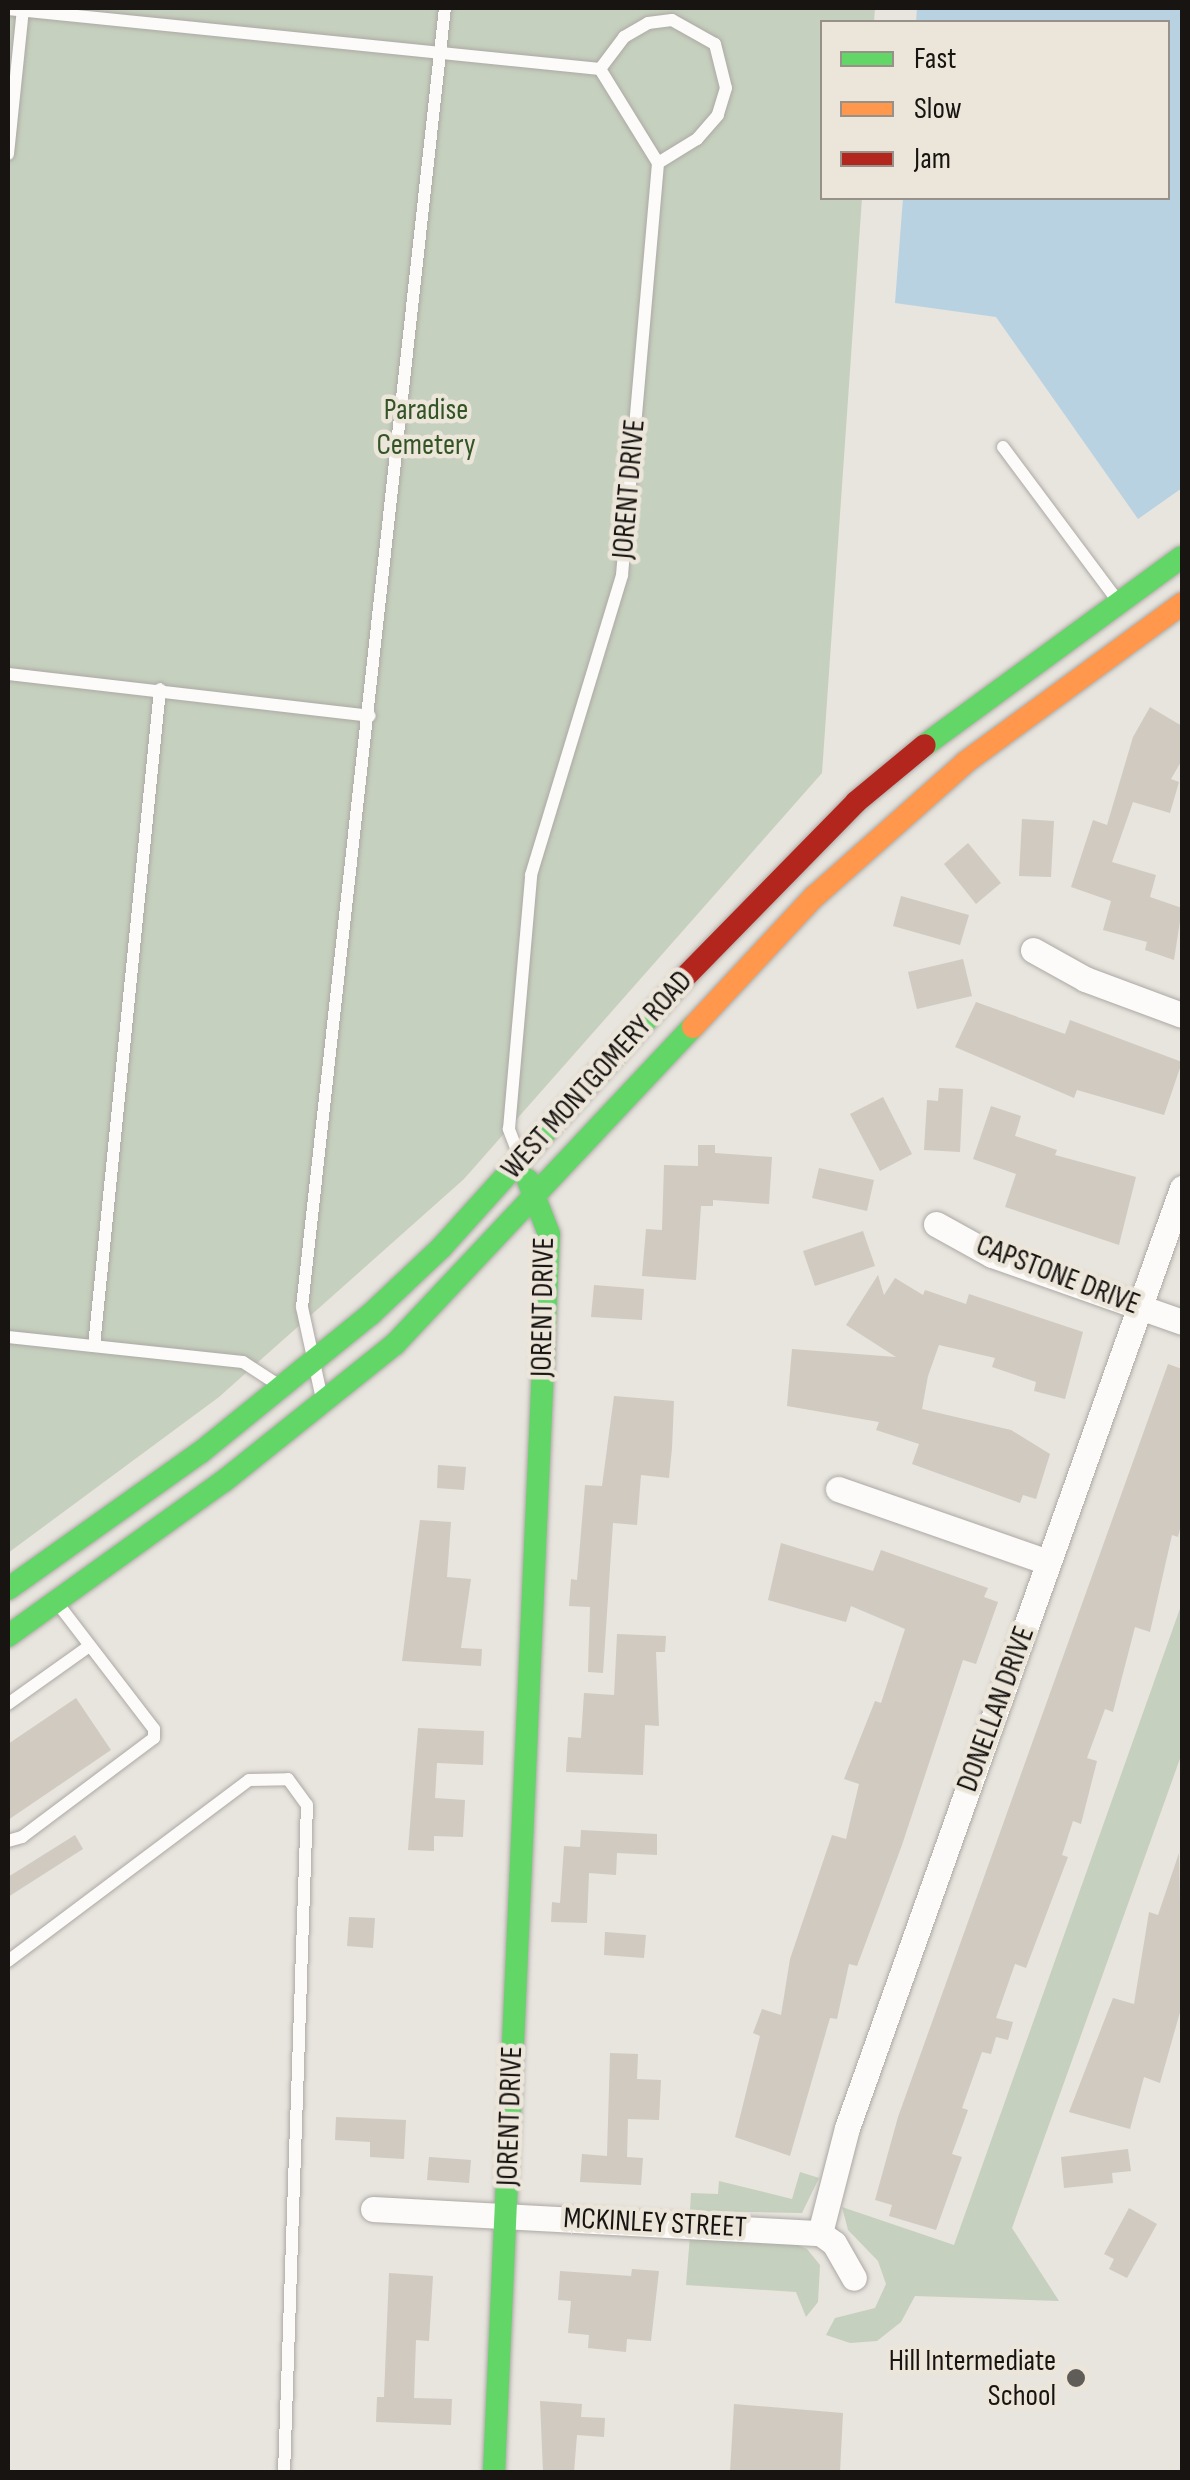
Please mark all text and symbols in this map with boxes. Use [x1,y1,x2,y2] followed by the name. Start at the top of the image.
[820,20,1170,200] legend
[914,41,956,77] text: Fast
[914,91,962,127] text: Slow
[914,141,951,177] text: Jam
[377,392,475,462] park label: Paradise Cemetery
[605,418,653,560] street label: JORENT DRIVE
[494,964,700,1186] street label: WEST MONTGOMERY ROAD
[971,1227,1145,1323] street label: CAPSTONE DRIVE
[524,1237,562,1377] street label: JORENT DRIVE
[949,1621,1043,1797] street label: DONELLAN DRIVE
[490,2045,530,2187] street label: JORENT DRIVE
[562,2200,748,2246] street label: MCKINLEY STREET
[889,2343,1056,2414] place label: Hill Intermediate School
[1065,2367,1087,2389] marker: Hill Intermediate School

